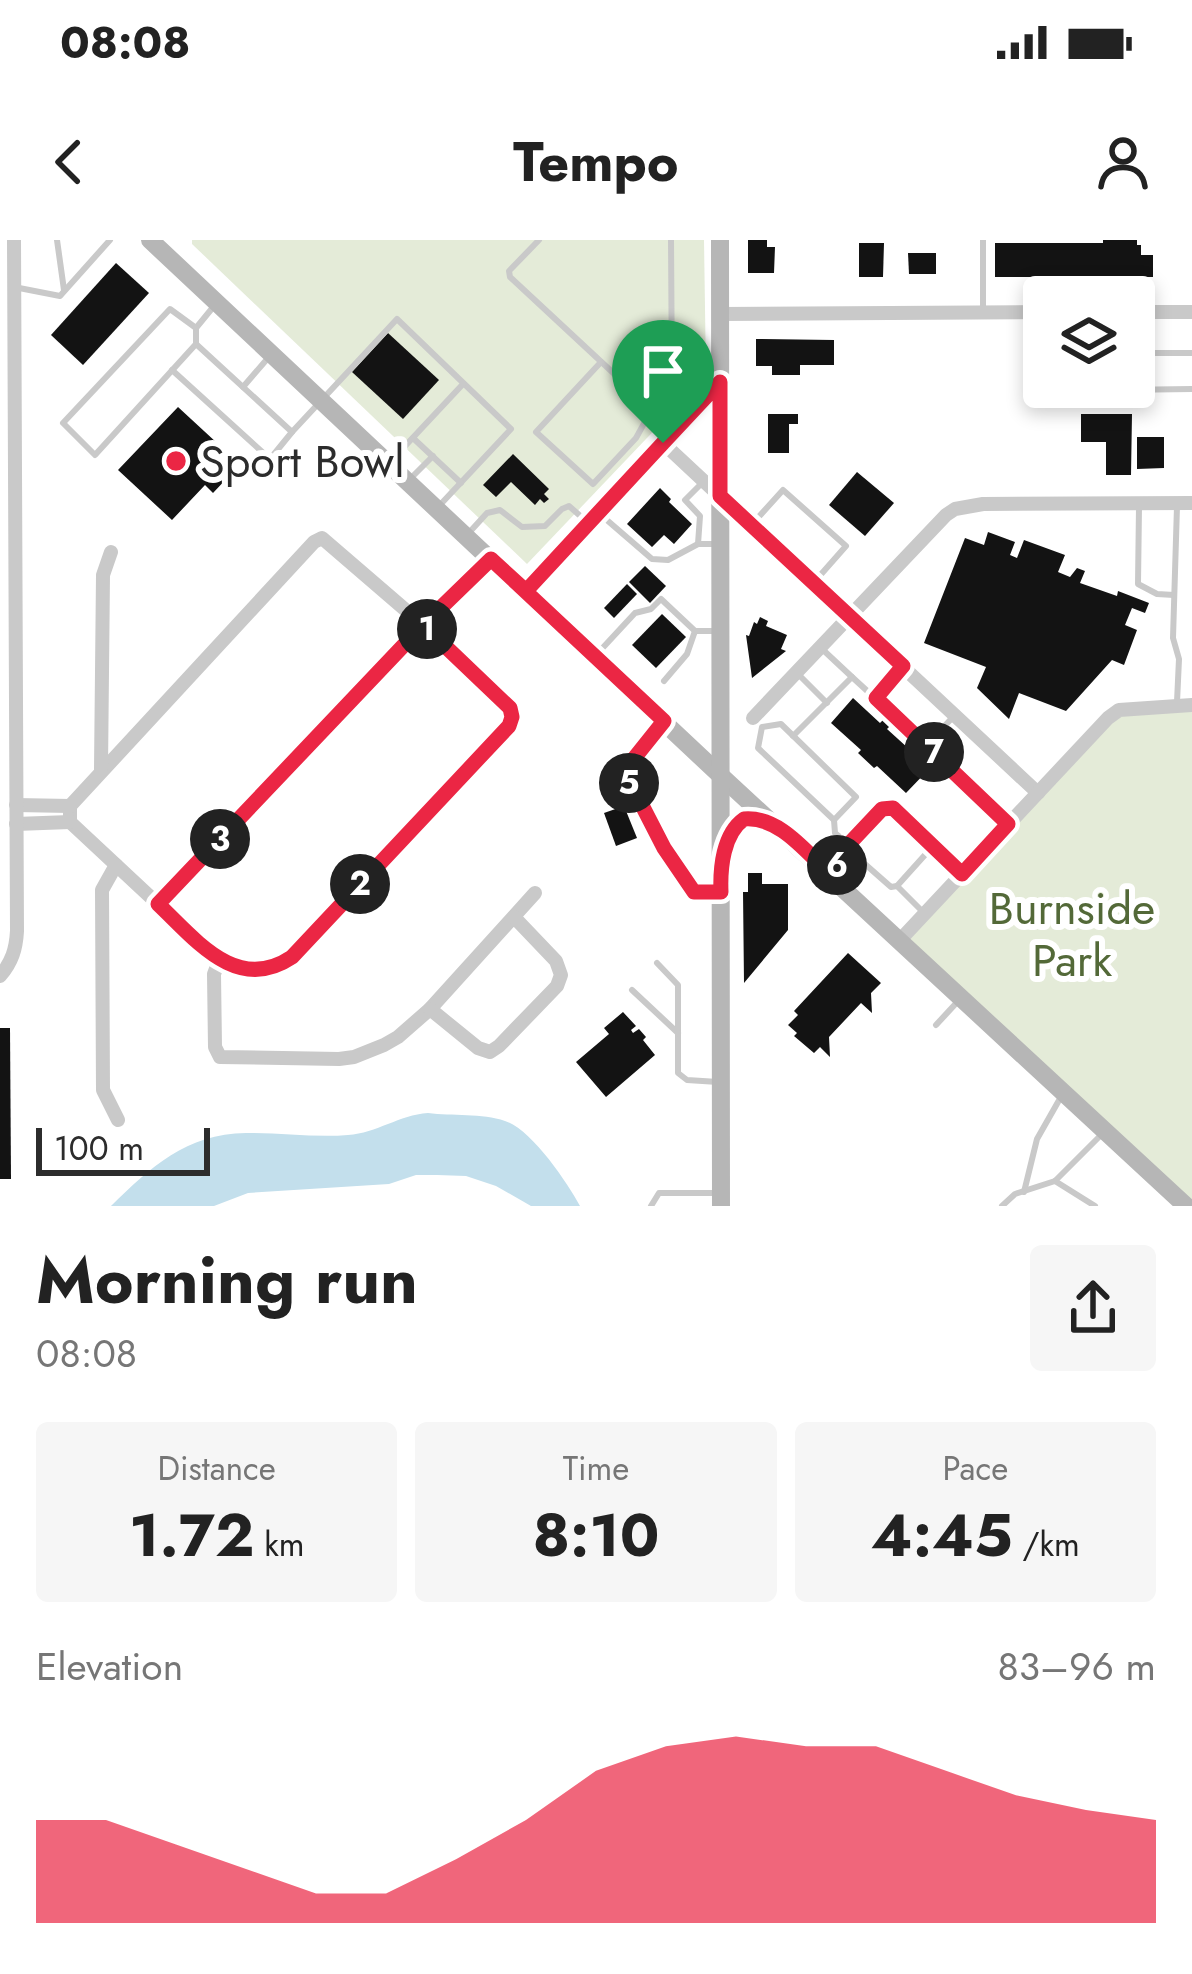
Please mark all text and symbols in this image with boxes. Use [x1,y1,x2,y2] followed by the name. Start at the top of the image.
[60,10,191,75] text: 08:08
[513,123,679,201] text: Tempo
[36,129,102,195] icon: back
[1090,129,1156,195] icon: person
[1023,276,1155,408] map controls
[1023,276,1155,408] button: layers
[612,320,714,443] pin
[630,338,696,404] icon: arrive
[200,429,405,494] place label: Sport Bowl
[163,448,189,474] marker: Sport Bowl
[397,599,457,659] pin: 1
[419,605,435,652] text: 1
[904,722,964,782] pin: 7
[924,728,944,775] text: 7
[599,753,659,813] pin: 5
[618,759,640,806] text: 5
[190,809,250,869] pin: 3
[210,815,230,862] text: 3
[807,835,867,895] pin: 6
[826,841,848,888] text: 6
[330,854,390,914] pin: 2
[349,860,371,907] text: 2
[989,876,1155,993] park label: Burnside Park
[36,1122,210,1175] scale bar
[54,1125,144,1172] text: 100 m
[36,1232,418,1328] text: Morning run
[1030,1245,1156,1371] button: share
[36,1325,137,1382] text: 08:08
[158,1445,276,1492] text: Distance
[563,1445,629,1492] text: Time
[942,1445,1008,1492] text: Pace
[129,1492,254,1579] text: 1.72
[532,1492,660,1579] text: 8:10
[871,1492,1013,1579] text: 4:45
[254,1521,304,1568] text: km
[1013,1521,1080,1568] text: /km
[36,1638,183,1695] text: Elevation
[998,1638,1156,1695] text: 83–96 m

